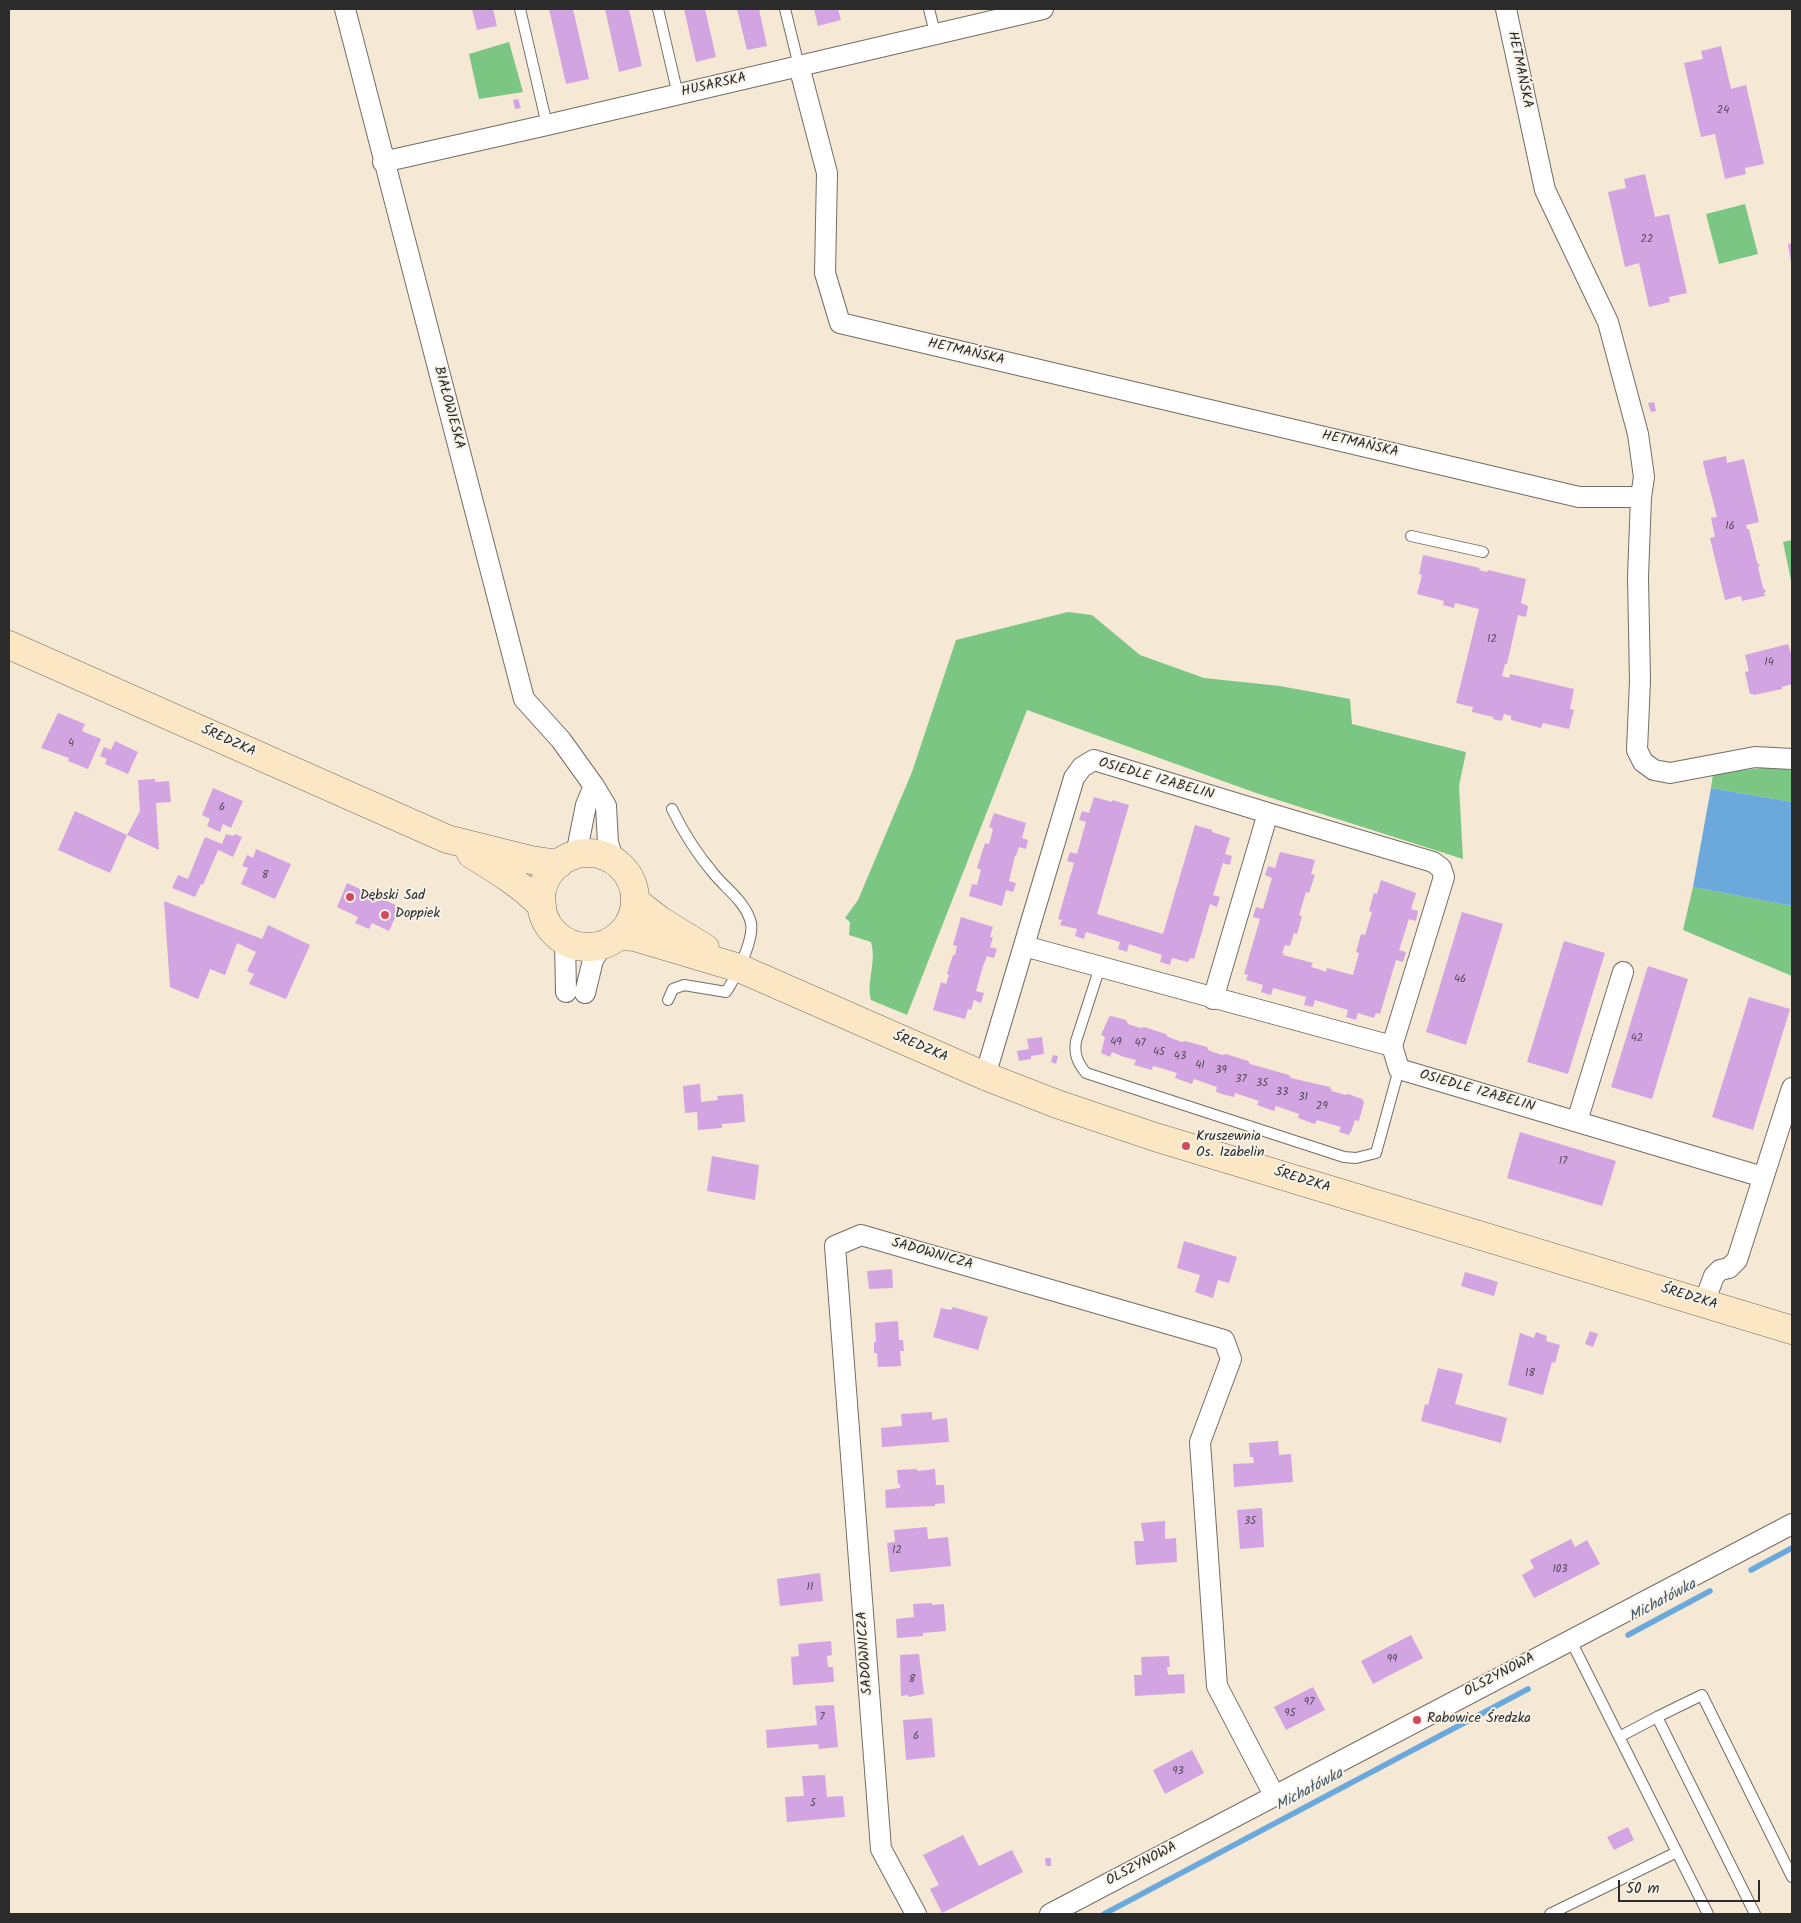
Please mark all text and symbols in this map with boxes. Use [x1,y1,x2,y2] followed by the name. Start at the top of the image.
[1503,30,1535,110] street label: HETMAŃSKA
[680,70,748,102] street label: HUSARSKA
[1717,104,1729,118] house number: 24
[1641,233,1653,247] house number: 22
[926,336,1006,370] street label: HETMAŃSKA
[429,365,467,451] street label: BIAŁOWIESKA
[1320,428,1400,462] street label: HETMAŃSKA
[1725,520,1735,534] house number: 16
[1487,633,1497,647] house number: 12
[1764,656,1774,670] house number: 14
[198,722,258,762] street label: ŚREDZKA
[68,737,74,751] house number: 4
[1096,756,1216,804] street label: OSIEDLE IZABELIN
[219,801,225,815] house number: 6
[262,869,268,883] house number: 8
[360,889,425,905] place label: Dębski Sad
[344,891,356,903] marker: Dębski Sad
[395,907,440,923] place label: Doppiek
[379,909,391,921] marker: Doppiek
[1454,973,1466,987] house number: 46
[890,1029,950,1067] street label: ŚREDZKA
[1631,1032,1643,1046] house number: 42
[1110,1036,1122,1050] house number: 49
[1134,1037,1146,1051] house number: 47
[1153,1046,1165,1060] house number: 45
[1174,1050,1186,1064] house number: 43
[1195,1059,1205,1073] house number: 41
[1215,1064,1227,1078] house number: 39
[1417,1068,1537,1116] street label: OSIEDLE IZABELIN
[1235,1073,1247,1087] house number: 37
[1256,1077,1268,1091] house number: 35
[1276,1086,1288,1100] house number: 33
[1298,1091,1308,1105] house number: 31
[1316,1100,1328,1114] house number: 29
[1196,1130,1264,1162] place label: Kruszewnia Os. Izabelin
[1180,1140,1192,1152] marker: Kruszewnia Os. Izabelin
[1559,1155,1567,1169] house number: 17
[1272,1164,1332,1198] street label: ŚREDZKA
[889,1235,975,1275] street label: SADOWNICZA
[1659,1281,1719,1315] street label: ŚREDZKA
[1525,1367,1535,1381] house number: 18
[1244,1515,1256,1529] house number: 35
[892,1544,902,1558] house number: 12
[1552,1563,1568,1577] house number: 103
[1626,1577,1700,1627] water label: Michałówka
[807,1581,813,1595] house number: 11
[855,1611,877,1695] street label: SADOWNICZA
[1462,1650,1538,1702] street label: OLSZYNOWA
[1387,1653,1397,1667] house number: 99
[909,1673,915,1687] house number: 8
[1304,1696,1314,1710] house number: 97
[1284,1707,1296,1721] house number: 95
[819,1711,825,1725] house number: 7
[1427,1712,1531,1728] place label: Rabowice Średzka
[1411,1714,1423,1726] marker: Rabowice Średzka
[913,1730,919,1744] house number: 6
[1172,1765,1184,1779] house number: 93
[1273,1766,1347,1816] water label: Michałówka
[810,1797,816,1811] house number: 5
[1104,1839,1180,1891] street label: OLSZYNOWA
[1621,1870,1764,1902] scale bar
[1626,1877,1660,1901] text: 50 m

